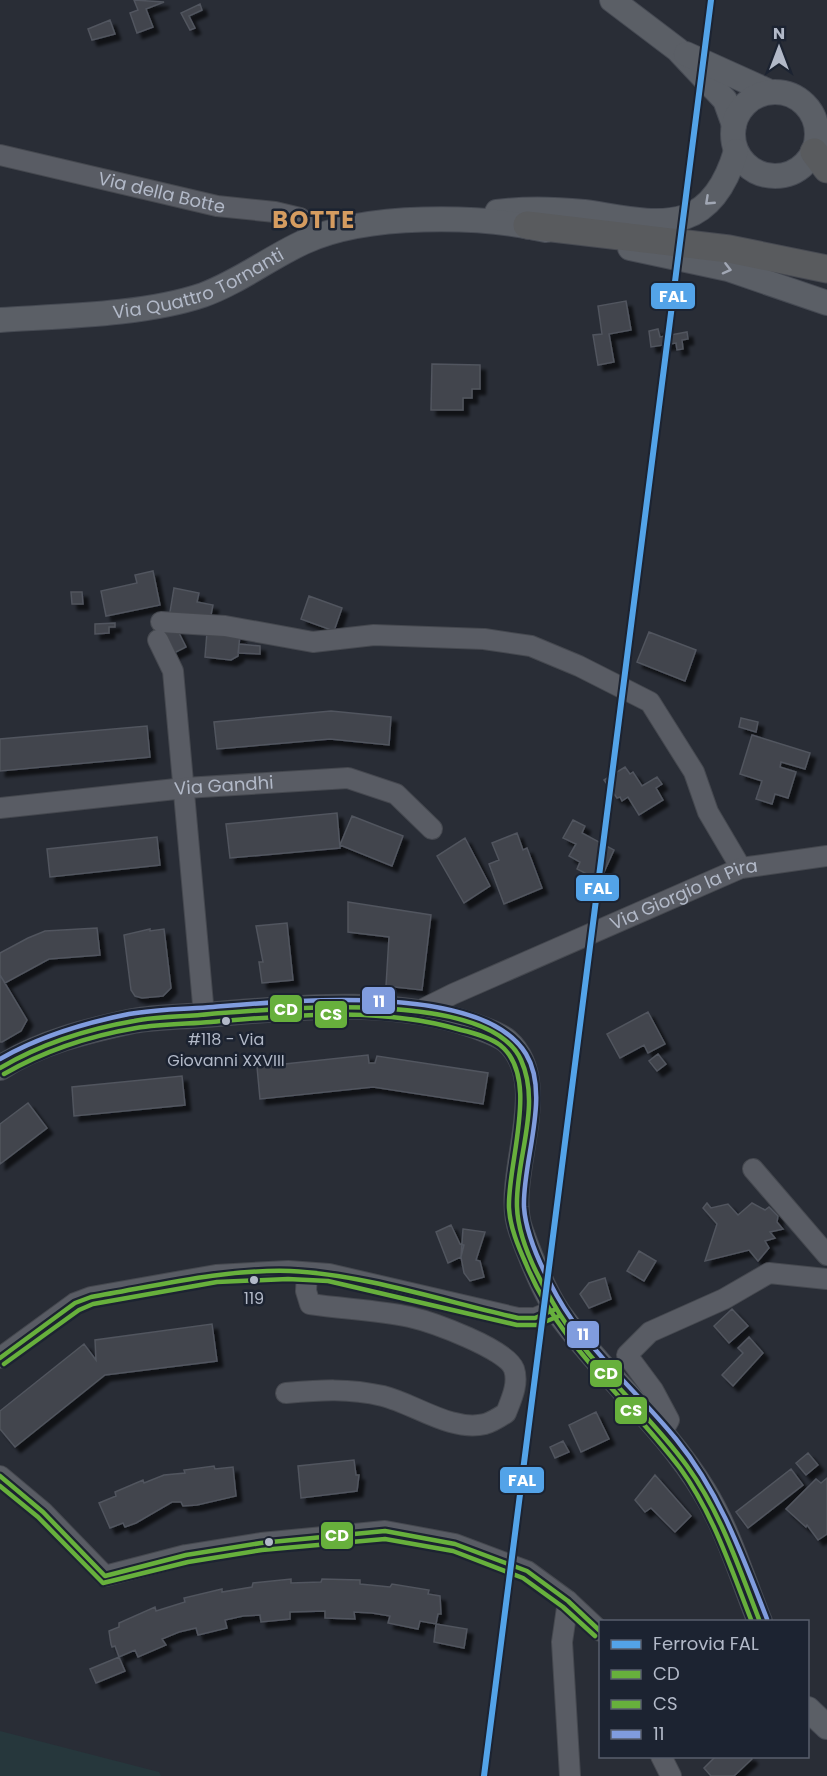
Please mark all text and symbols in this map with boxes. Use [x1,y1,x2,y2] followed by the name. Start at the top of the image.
[749,18,809,78] north arrow
[773,22,785,45] text: N
[96,165,226,219] street label: Via della Botte
[705,194,715,205] one-way arrow
[272,203,356,236] district label: BOTTE
[111,242,288,324] street label: Via Quattro Tornanti
[722,262,732,275] one-way arrow
[650,282,696,310] line badge: FAL
[659,285,687,308] text: FAL
[173,770,274,801] street label: Via Gandhi
[606,853,759,936] street label: Via Giorgio la Pira
[575,874,620,902] line badge: FAL
[584,877,612,900] text: FAL
[361,986,396,1015] line badge: 11
[373,990,385,1013] text: 11
[269,994,303,1023] line badge: CD
[274,998,298,1021] text: CD
[314,1000,348,1029] line badge: CS
[320,1003,342,1026] text: CS
[220,1015,232,1027] marker: #118 - Via Giovanni XXVIII
[167,1028,285,1072] place label: #118 - Via Giovanni XXVIII
[248,1274,260,1286] marker: 119
[244,1287,264,1310] place label: 119
[566,1320,600,1349] line badge: 11
[577,1323,589,1346] text: 11
[589,1359,623,1388] line badge: CD
[594,1362,618,1385] text: CD
[614,1396,648,1425] line badge: CS
[620,1399,642,1422] text: CS
[499,1466,545,1494] line badge: FAL
[508,1469,536,1492] text: FAL
[320,1521,354,1550] line badge: CD
[325,1524,349,1547] text: CD
[263,1536,275,1548] unlabelled marker
[599,1620,809,1758] legend
[653,1631,759,1656] text: Ferrovia FAL
[653,1661,680,1686] text: CD
[653,1691,677,1716] text: CS
[653,1721,665,1746] text: 11

